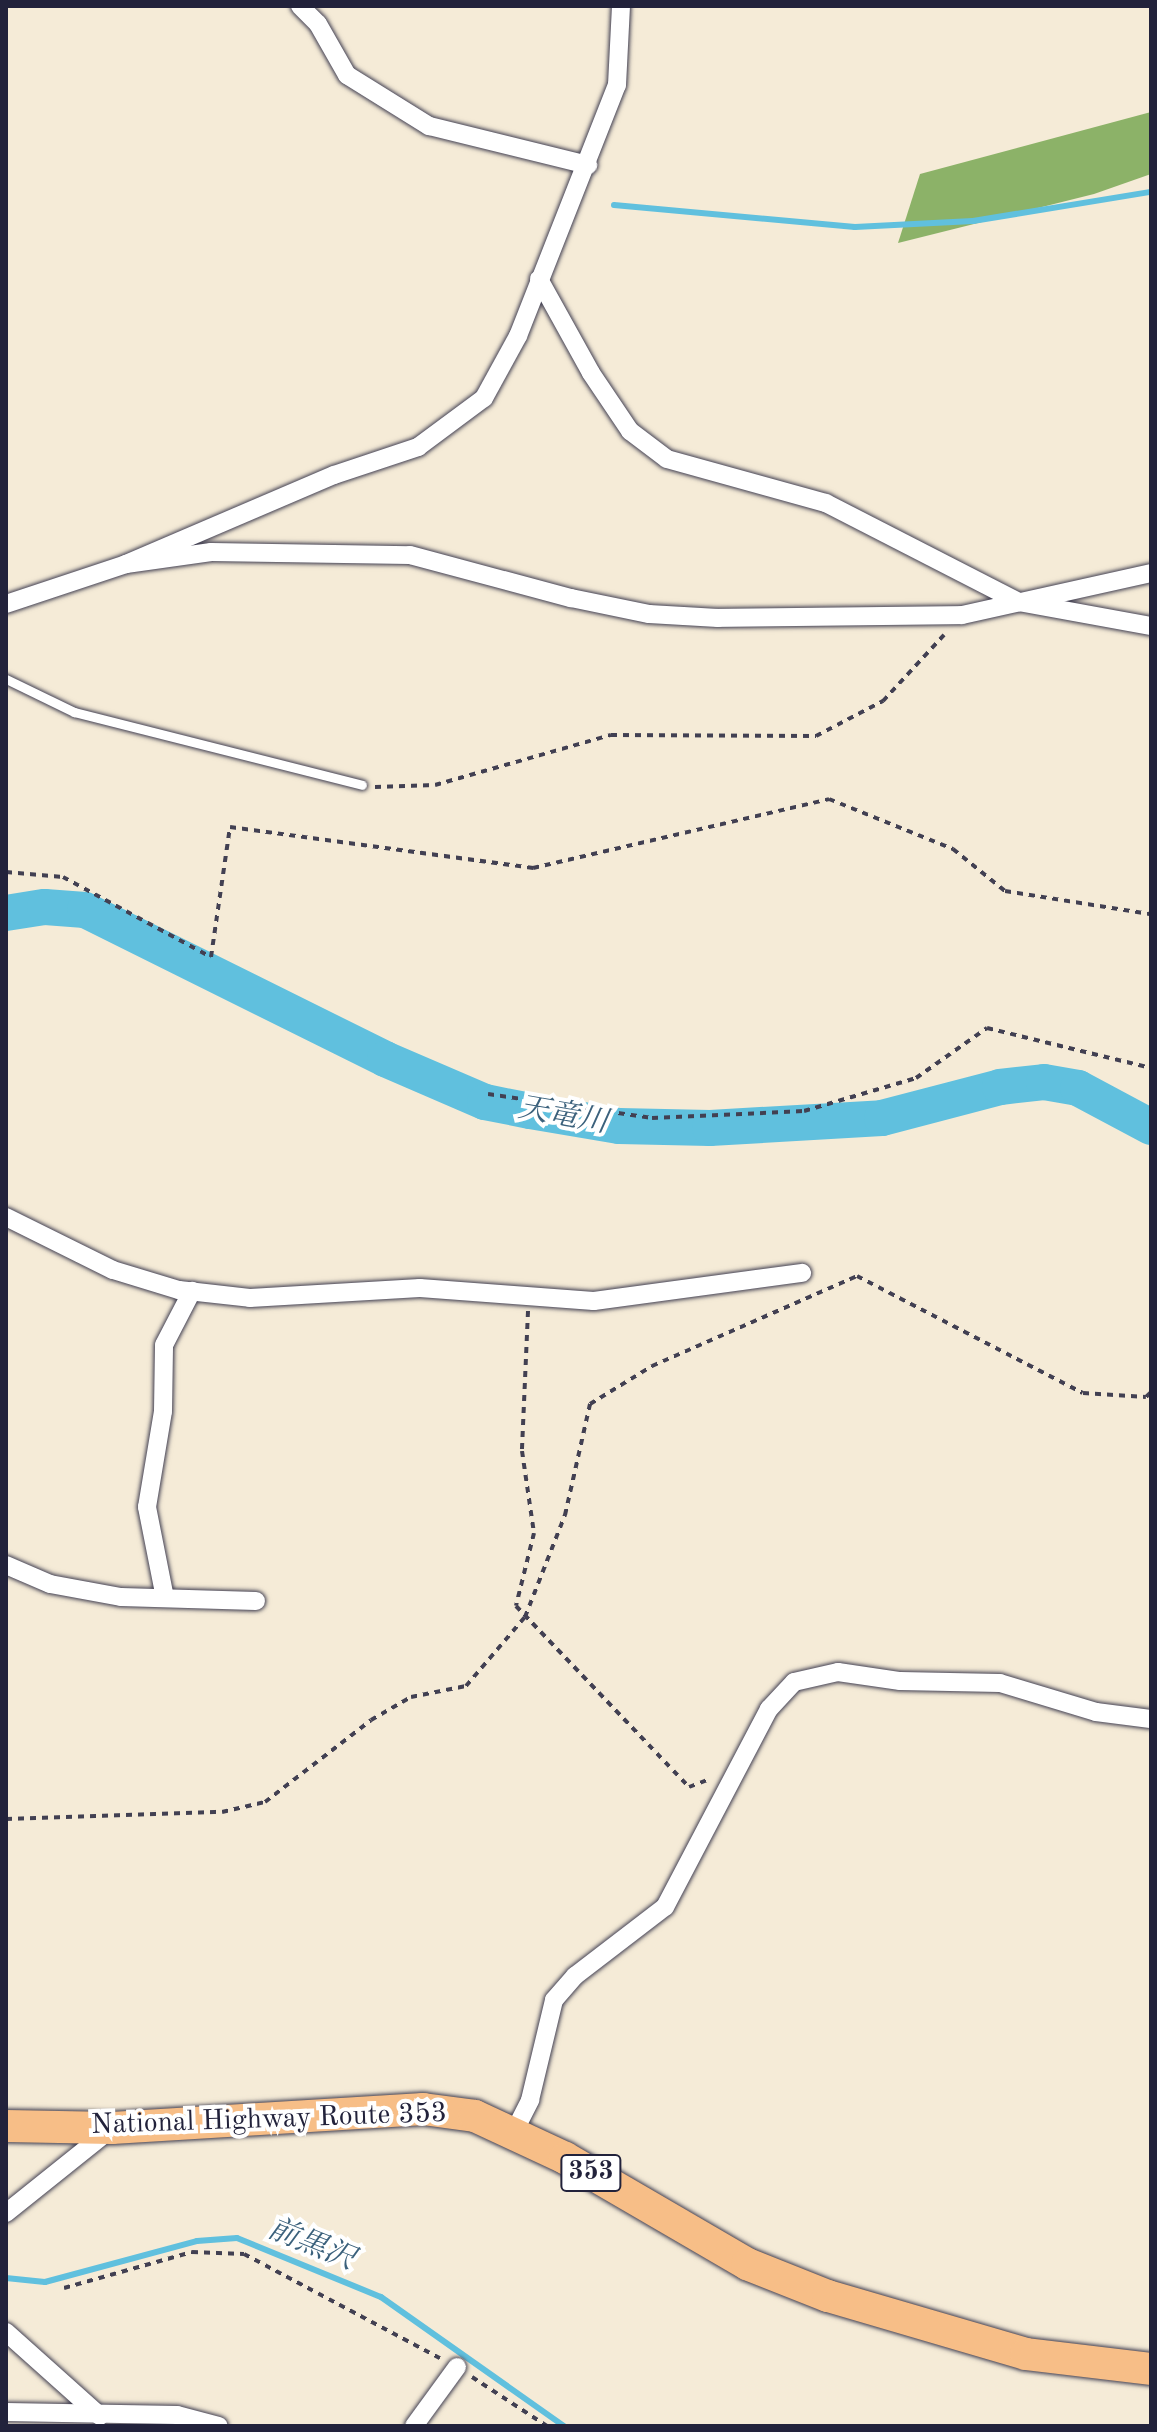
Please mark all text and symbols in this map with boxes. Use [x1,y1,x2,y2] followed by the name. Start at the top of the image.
[516,1090,610,1142] water label: 天竜川
[91,2097,447,2143] street label: National Highway Route 353
[559,2151,623,2195] road number: 353
[263,2211,359,2279] water label: 前黒沢

